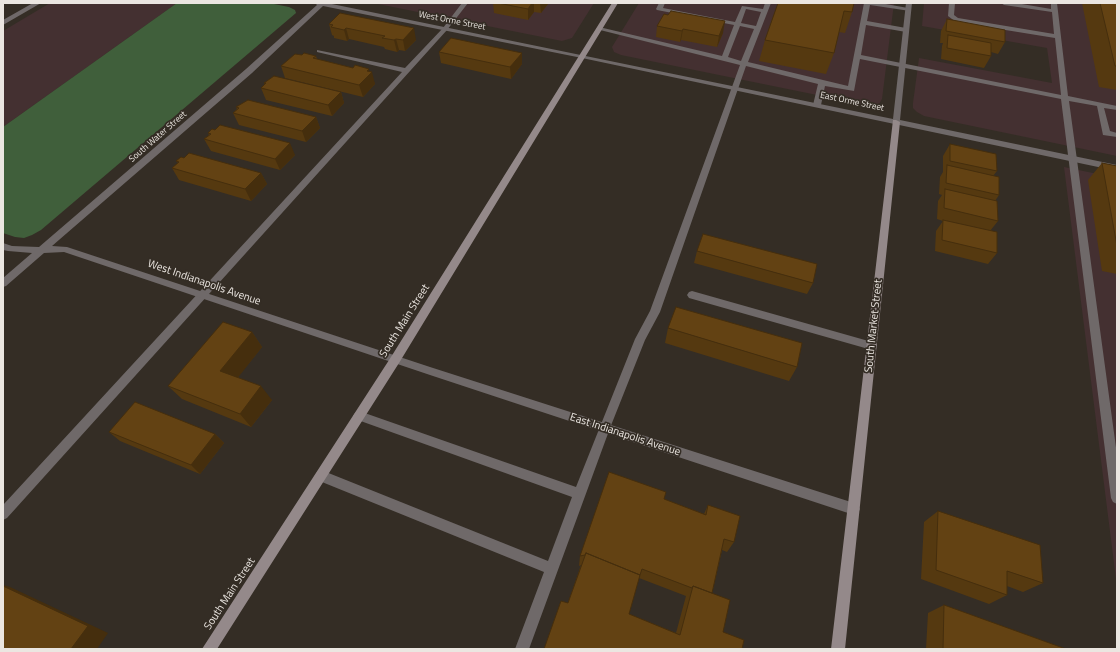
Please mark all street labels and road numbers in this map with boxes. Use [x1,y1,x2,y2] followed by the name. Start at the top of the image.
[418,9,486,33] street label: West Orme Street
[819,90,885,114] street label: East Orme Street
[127,109,189,165] street label: South Water Street
[146,257,262,309] street label: West Indianapolis Avenue
[863,279,885,373] street label: South Market Street
[377,282,433,360] street label: South Main Street
[568,411,682,459] street label: East Indianapolis Avenue
[202,555,258,633] street label: South Main Street

